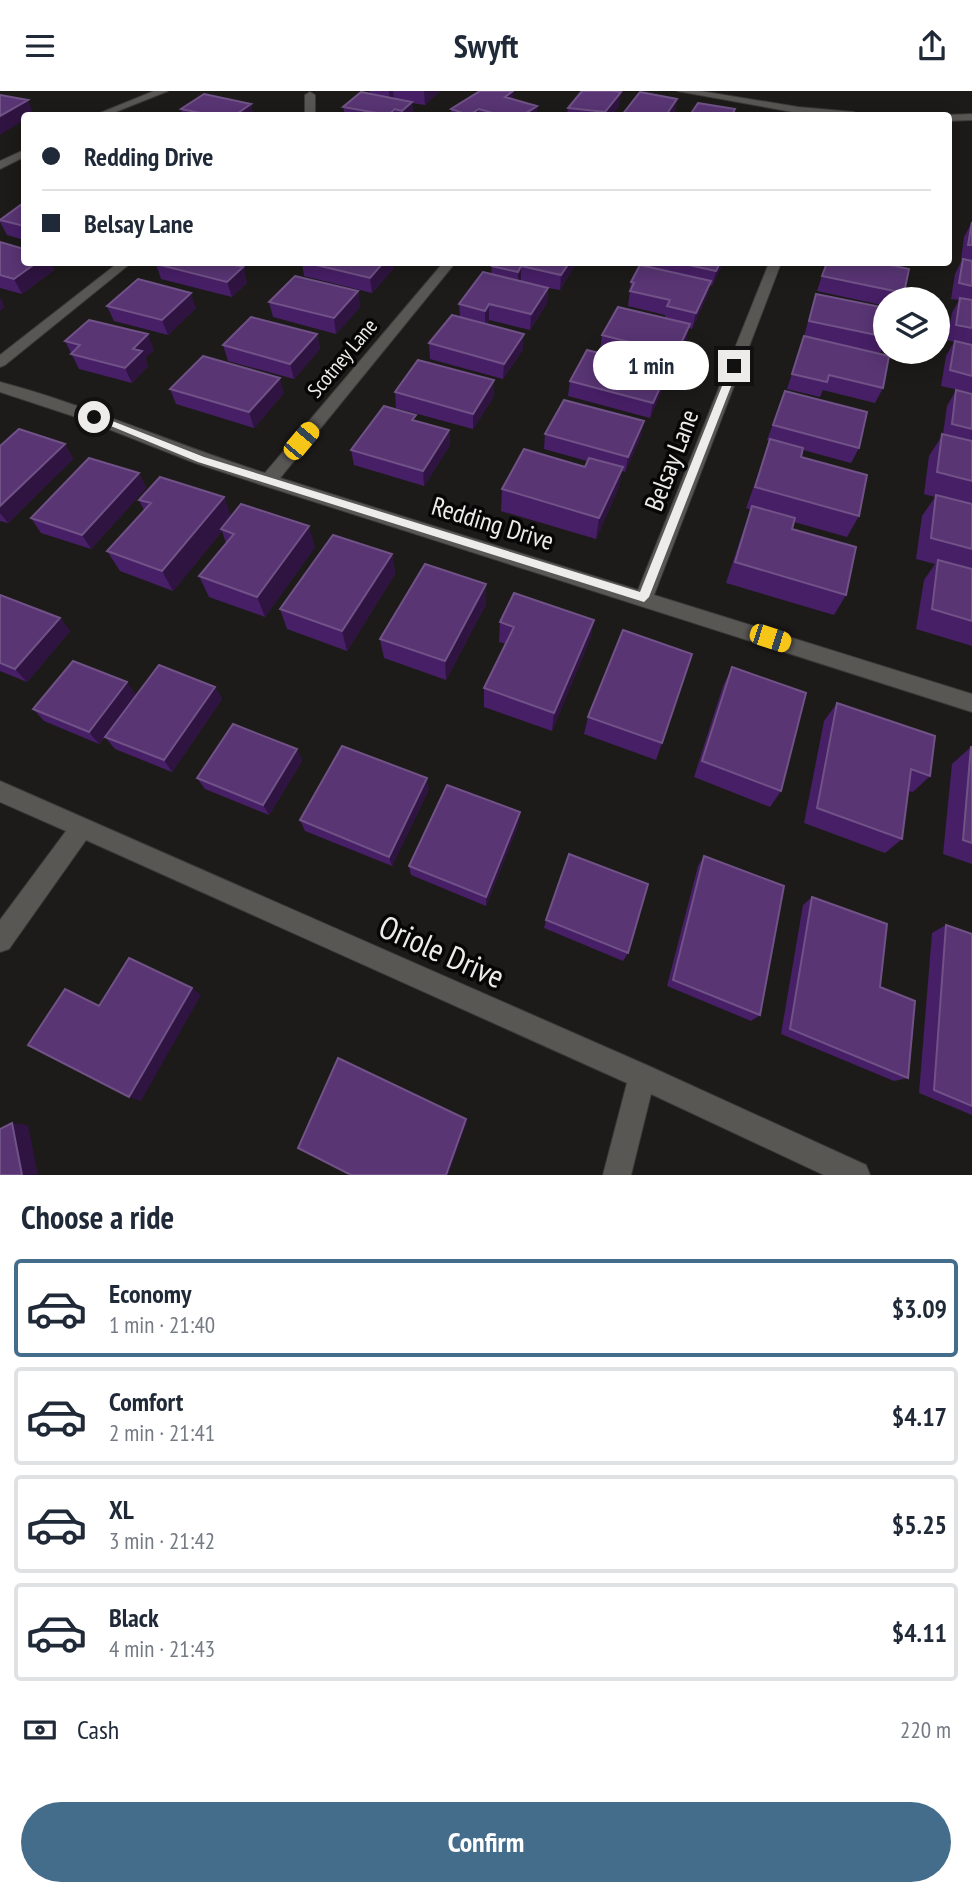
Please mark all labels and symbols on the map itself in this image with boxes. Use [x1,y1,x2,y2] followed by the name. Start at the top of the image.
[301,313,383,403] street label: Scotney Lane
[594,341,710,391] callout: 1 min
[718,350,750,382] route end
[78,401,110,433] route start
[637,405,705,515] street label: Belsay Lane
[280,418,323,464] car
[428,489,558,557] street label: Redding Drive
[747,622,794,654] car
[373,905,511,997] street label: Oriole Drive

